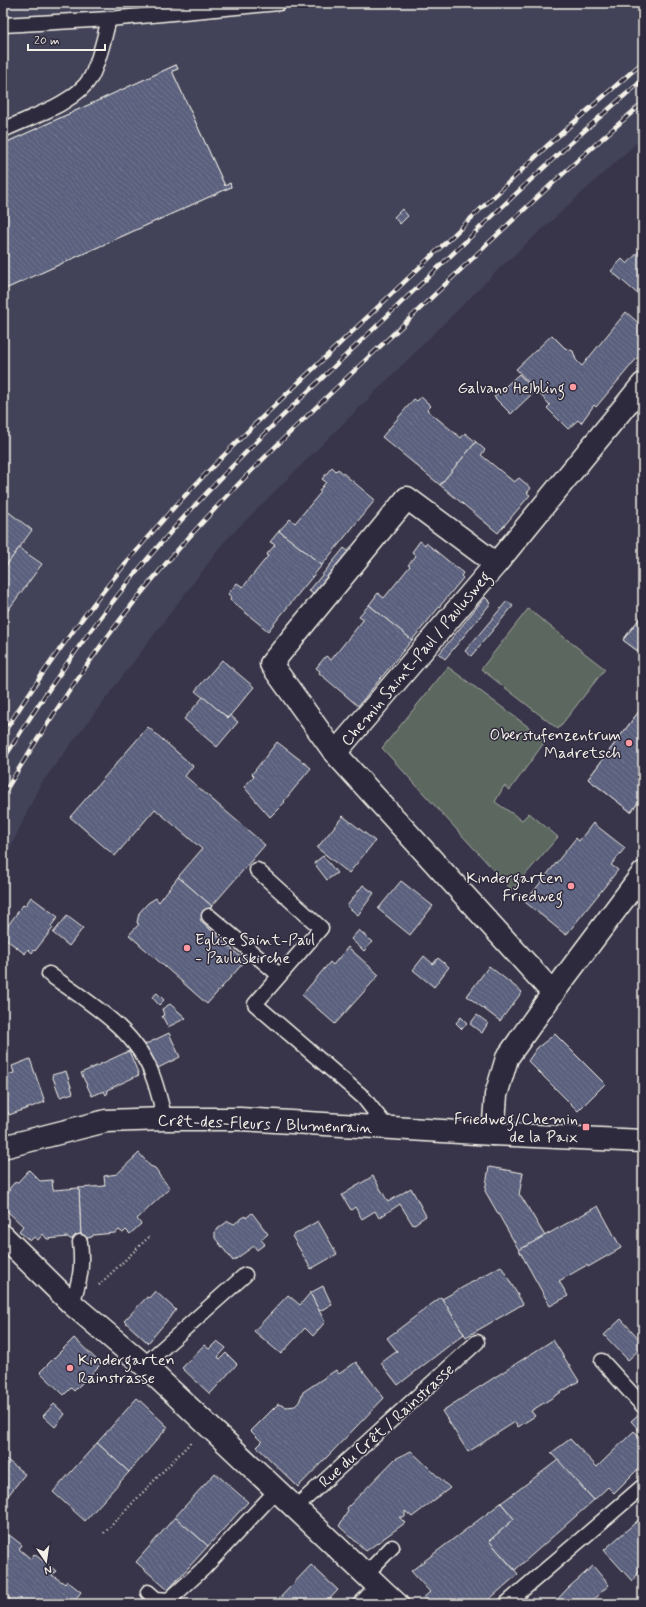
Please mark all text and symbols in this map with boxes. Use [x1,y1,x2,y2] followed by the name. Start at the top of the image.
[28,26,105,52] scale bar
[34,33,60,49] text: 20 m
[458,378,565,400] place label: Galvano Helbling
[568,382,578,392] marker: Galvano Helbling
[337,567,496,752] street label: Chemin Saint-Paul / Paulusweg
[489,725,621,764] place label: Oberstufenzentrum Madretsch
[624,738,634,748] marker: Oberstufenzentrum Madretsch
[466,868,563,908] place label: Kindergarten Friedweg
[566,881,576,891] marker: Kindergarten Friedweg
[195,930,315,969] place label: Eglise Saint-Paul - Pauluskirche
[182,943,192,953] marker: Eglise Saint-Paul - Pauluskirche
[454,1109,578,1148] place label: Friedweg/Chemin de la Paix
[157,1110,373,1139] street label: Crêt-des-Fleurs / Blumenrain
[581,1122,591,1132] marker: Friedweg/Chemin de la Paix
[78,1350,175,1389] place label: Kindergarten Rainstrasse
[315,1360,459,1493] street label: Rue du Crêt / Rainstrasse
[65,1363,75,1373] marker: Kindergarten Rainstrasse
[26,1541,66,1581] north arrow
[43,1562,53,1577] text: N

